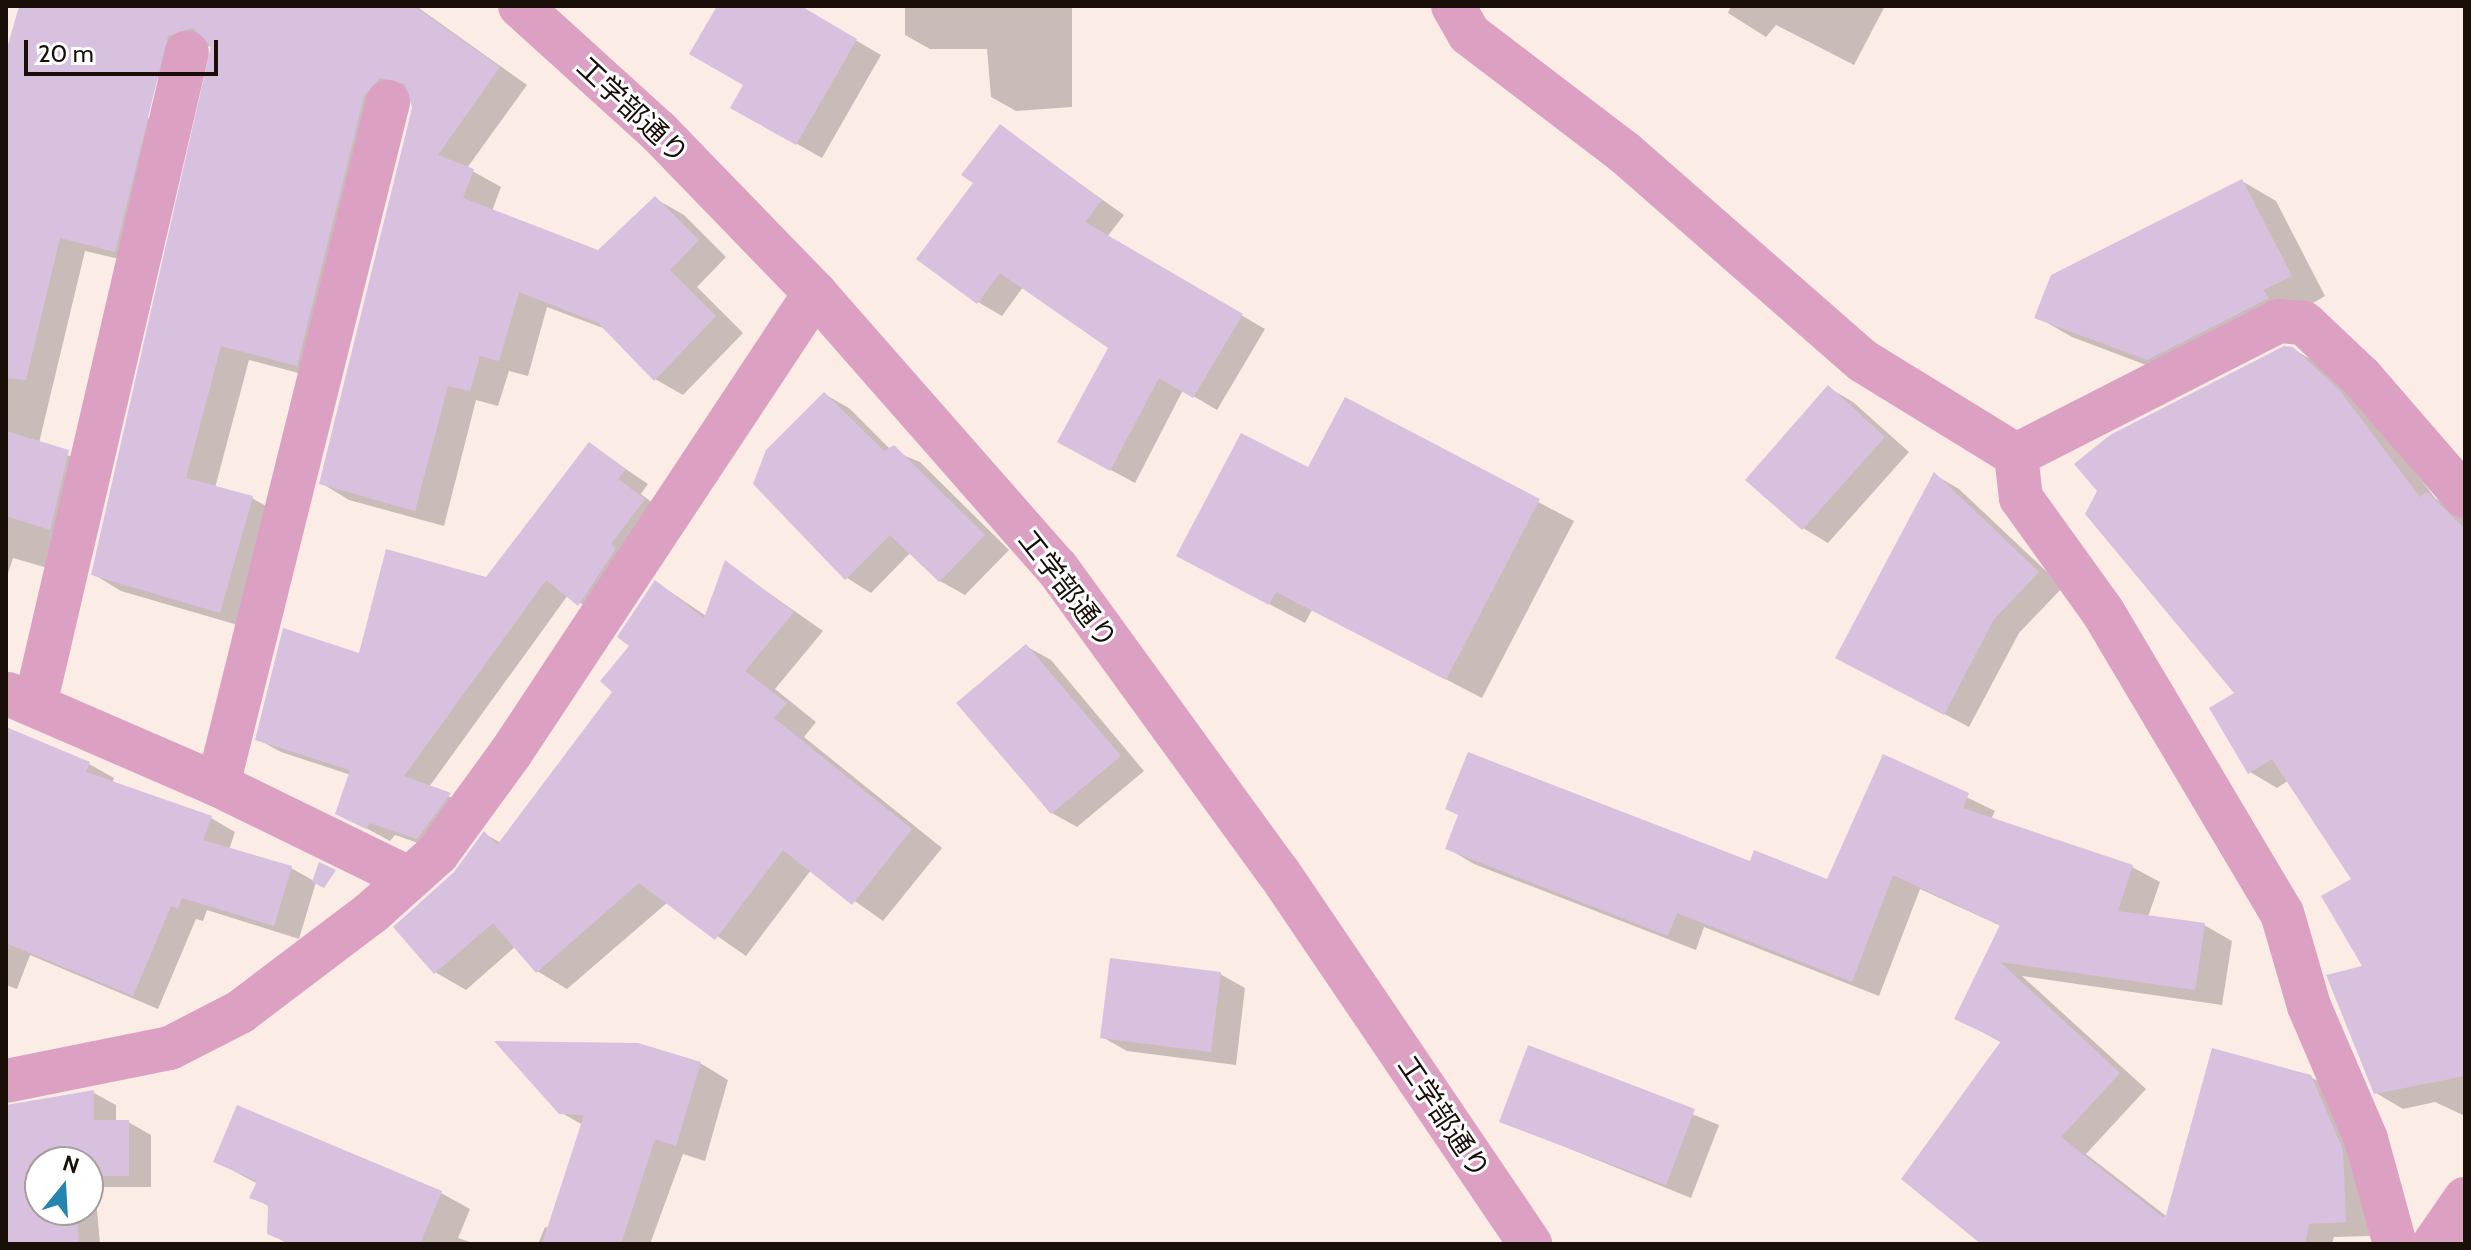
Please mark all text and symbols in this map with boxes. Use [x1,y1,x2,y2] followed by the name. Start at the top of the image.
[28,24,222,74] scale bar
[38,39,94,68] text: 20 m
[570,50,696,170] street label: 工学部通り
[1012,523,1124,655] street label: 工学部通り
[1391,1050,1497,1184] street label: 工学部通り
[24,1146,104,1226] north arrow
[59,1149,83,1180] text: N

